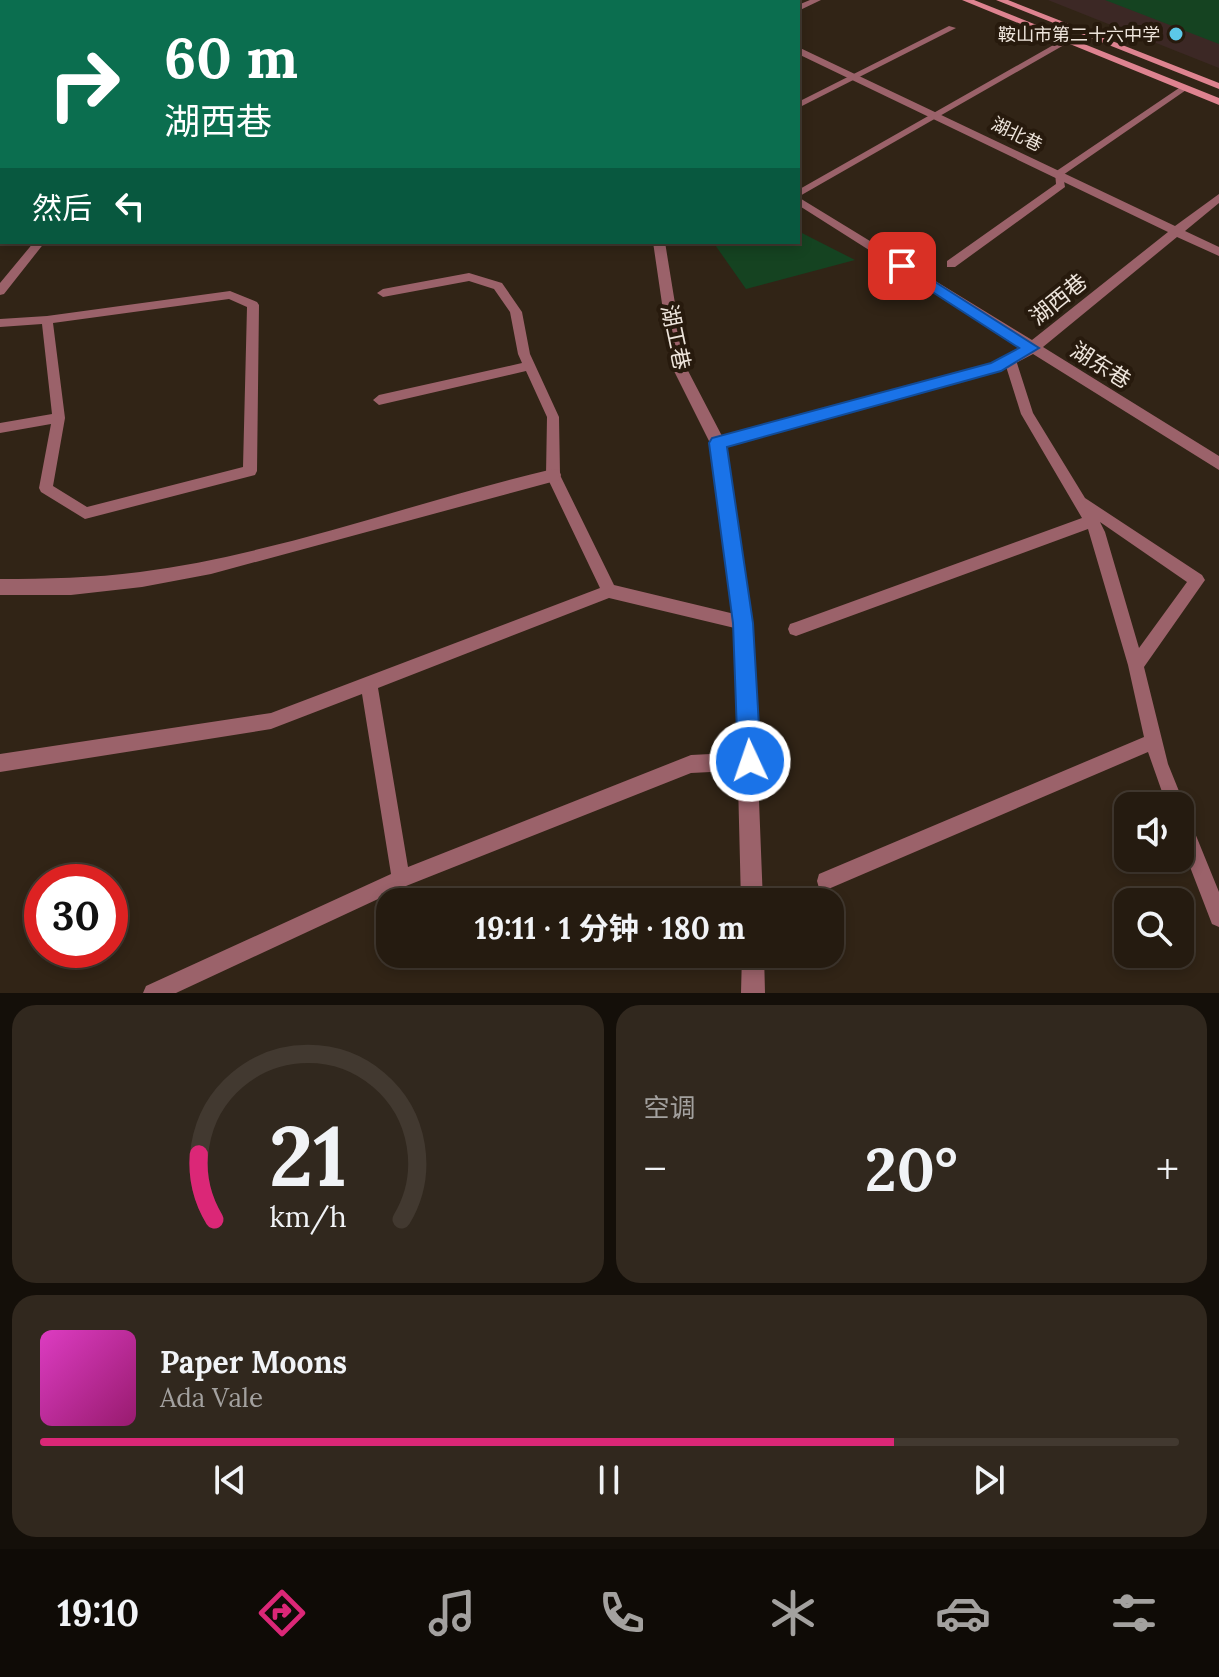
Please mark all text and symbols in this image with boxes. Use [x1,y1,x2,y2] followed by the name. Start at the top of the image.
[164,22,298,93] text: 60 m
[998,23,1160,46] place label: 鞍山市第二十六中学
[1167,25,1185,43] marker: 鞍山市第二十六中学
[32,32,136,136] icon: right
[164,98,272,144] text: 湖西巷
[988,112,1046,156] street label: 湖北巷
[108,184,152,228] icon: left
[32,189,92,227] text: 然后
[868,232,936,300] pin
[880,244,924,288] icon: arrive
[1024,267,1092,331] street label: 湖西巷
[655,302,697,372] street label: 湖工巷
[1066,336,1136,394] street label: 湖东巷
[708,719,792,803] position arrow
[1114,792,1194,968] map controls
[1114,792,1194,872] button: sound
[24,864,128,968] speed limit sign: 30
[1114,888,1194,968] button: search
[475,909,745,947] text: 19:11 · 1 分钟 · 180 m
[644,1091,696,1124] text: 空调
[269,1102,347,1209] text: 21
[865,1131,958,1207] text: 20°
[644,1141,667,1197] text: −
[1156,1141,1179,1197] text: +
[269,1198,346,1235] text: km/h
[160,1343,347,1381] text: Paper Moons
[160,1381,263,1414] text: Ada Vale
[208,1458,252,1502] icon: previous
[587,1458,631,1502] icon: pause
[967,1458,1011,1502] icon: next
[254,1585,310,1641] icon: directions
[424,1585,480,1641] icon: music
[594,1585,650,1641] icon: phone
[765,1585,821,1641] icon: climate
[935,1585,991,1641] icon: car
[1106,1585,1162,1641] icon: filters
[57,1590,139,1636] text: 19:10

